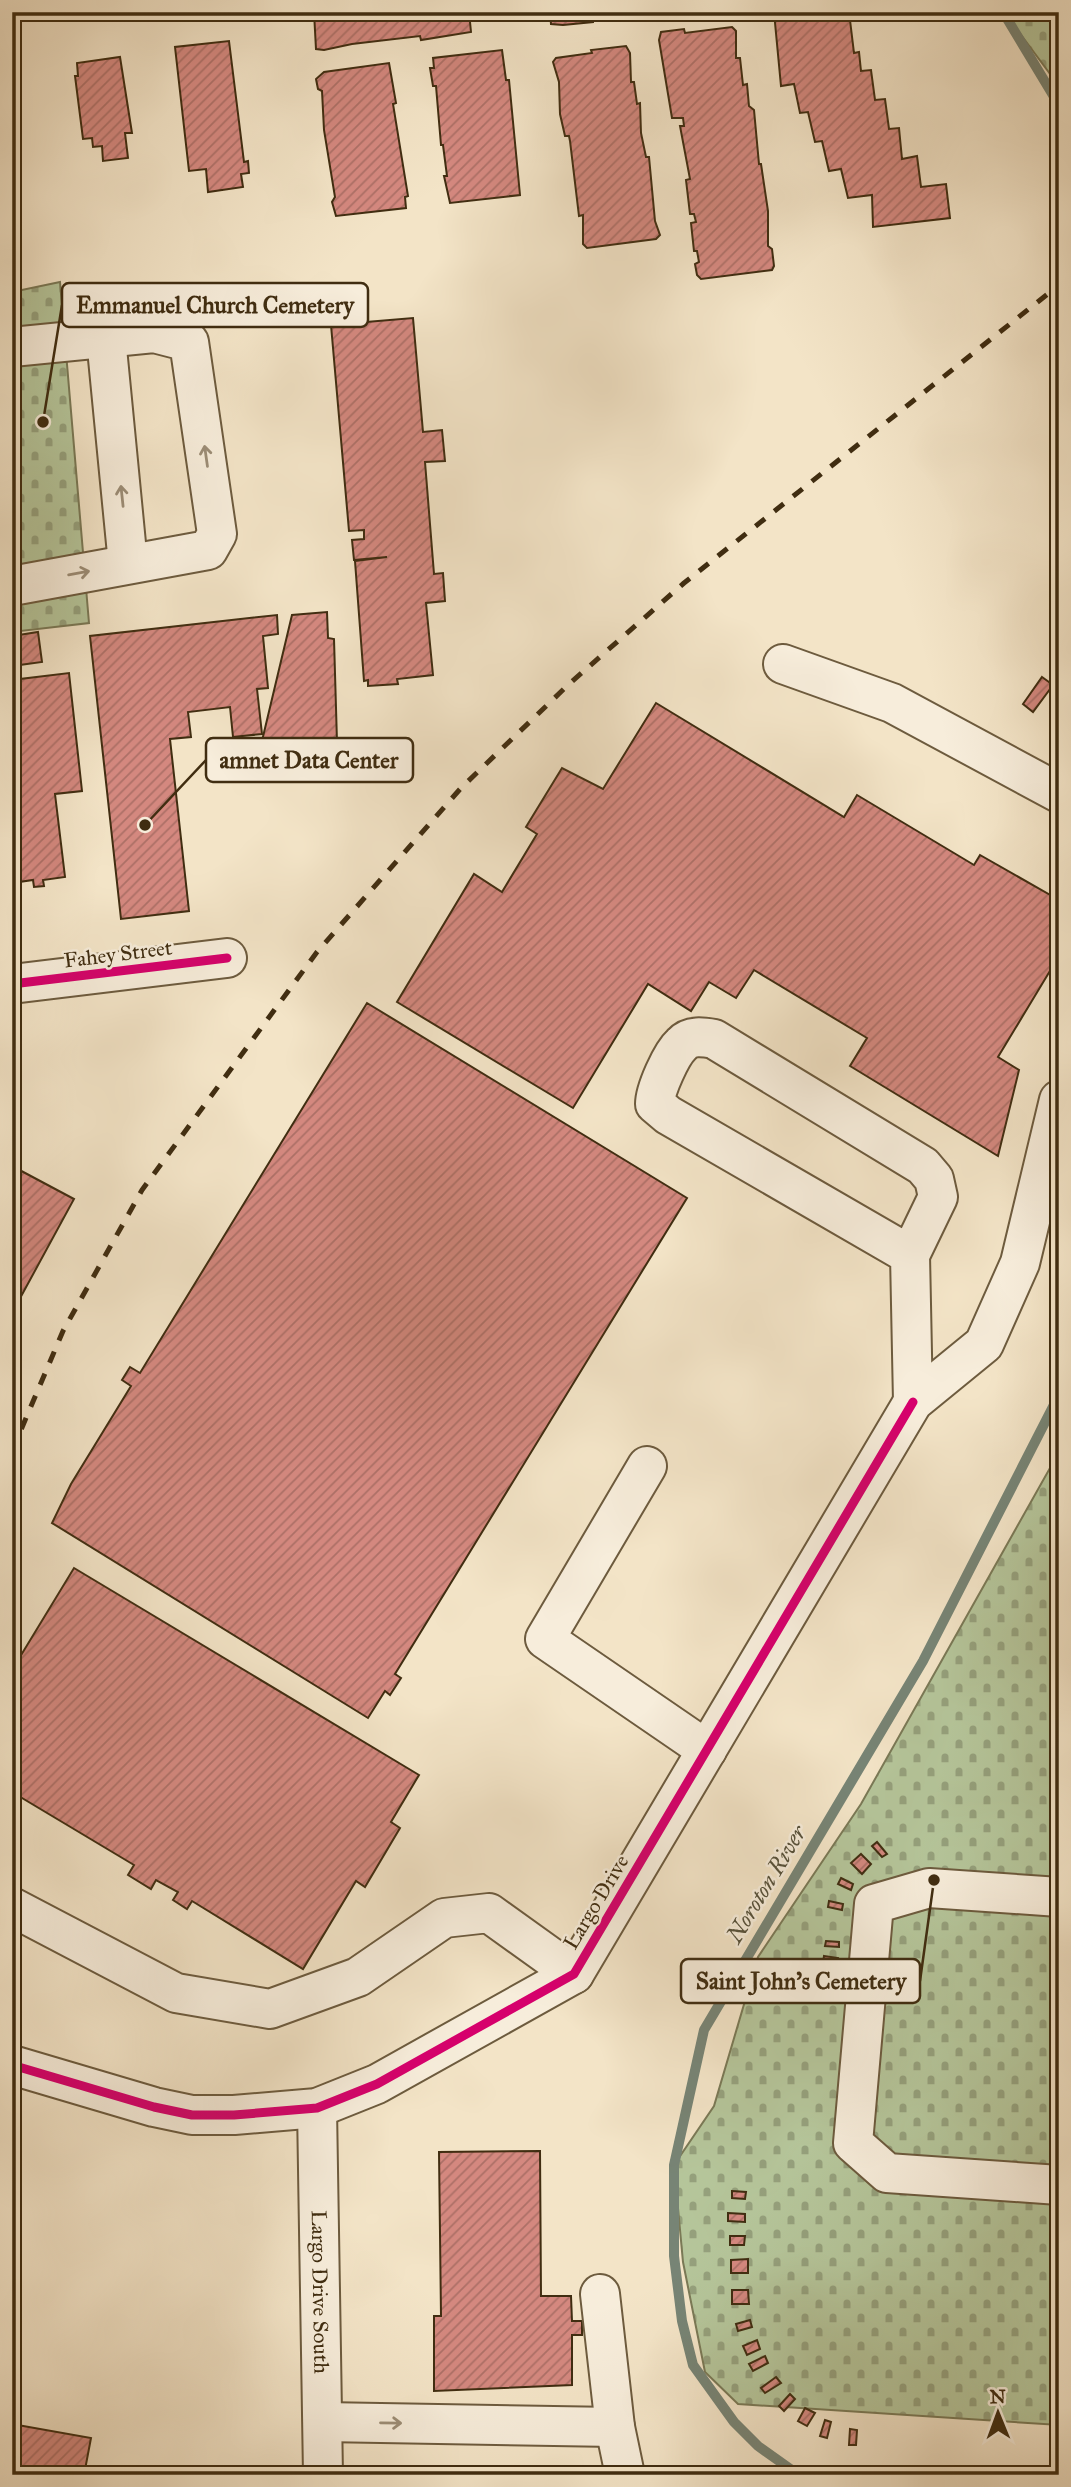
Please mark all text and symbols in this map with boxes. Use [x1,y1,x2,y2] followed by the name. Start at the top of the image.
[62,283,368,327] callout: Emmanuel Church Cemetery
[76,291,355,320] text: Emmanuel Church Cemetery
[199,445,212,468] one-way arrow
[115,486,128,508] one-way arrow
[67,566,90,580] one-way arrow
[206,738,413,782] callout: amnet Data Center
[220,746,399,774] text: amnet Data Center
[62,934,174,974] street label: Fahey Street
[719,1819,813,1950] water label: Noroton River
[558,1850,635,1954] street label: Largo Drive
[681,1959,920,2003] callout: Saint John's Cemetery
[696,1967,907,1996] text: Saint John's Cemetery
[306,2210,334,2374] street label: Largo Drive South
[962,2378,1032,2448] north arrow
[989,2385,1006,2408] text: N
[379,2416,402,2430] one-way arrow

